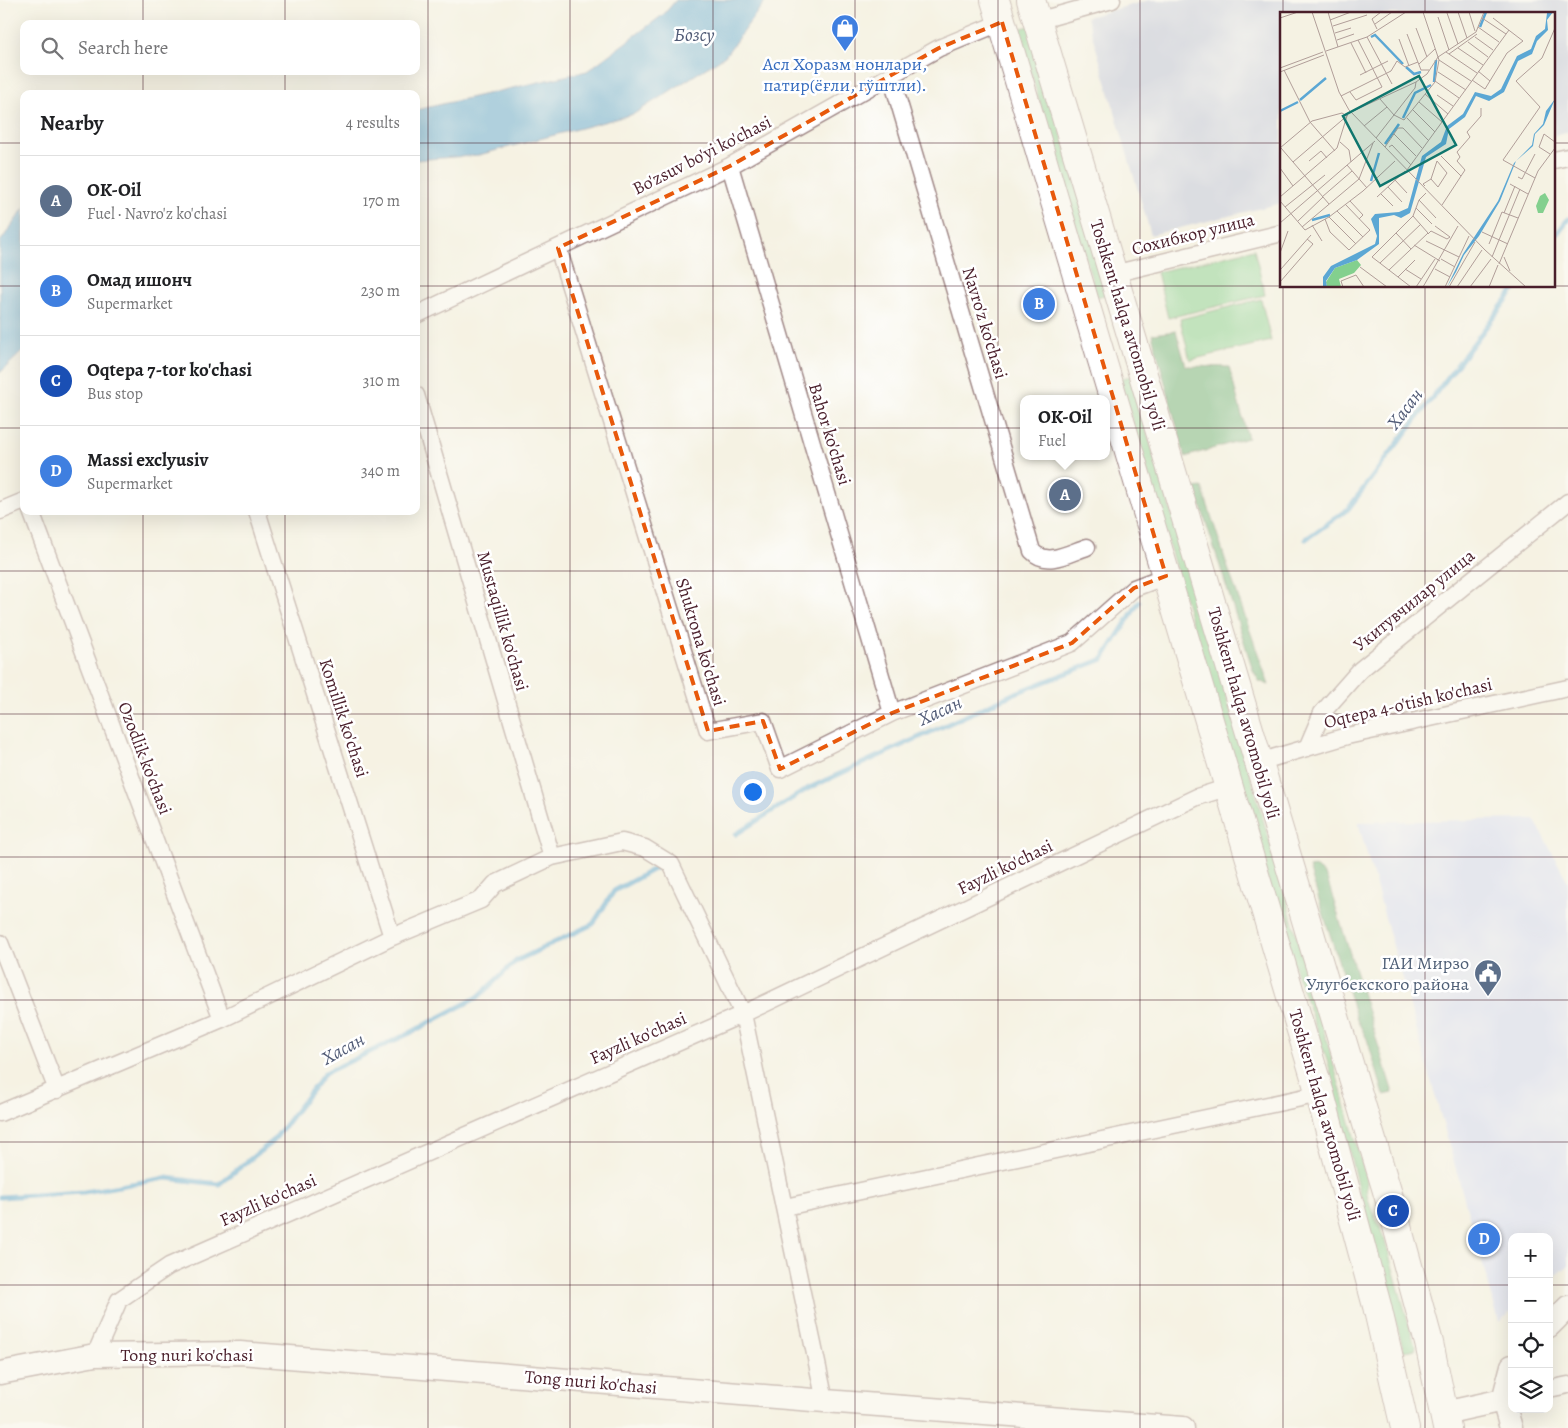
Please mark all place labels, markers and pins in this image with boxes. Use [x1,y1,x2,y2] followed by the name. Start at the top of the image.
[830,13,860,52] shop icon: Асл Хоразм нонлари, патир(ёғли, гўштли).
[762,52,927,97] place label: Асл Хоразм нонлари, патир(ёғли, гўштли).
[1023,285,1055,323] pin: B
[1049,476,1081,514] pin: A
[1306,951,1470,996] place label: ГАИ Мирзо Улугбекского района
[1473,958,1503,997] public building icon: ГАИ Мирзо Улугбекского района
[1377,1192,1409,1230] pin: C
[1468,1220,1500,1258] pin: D

